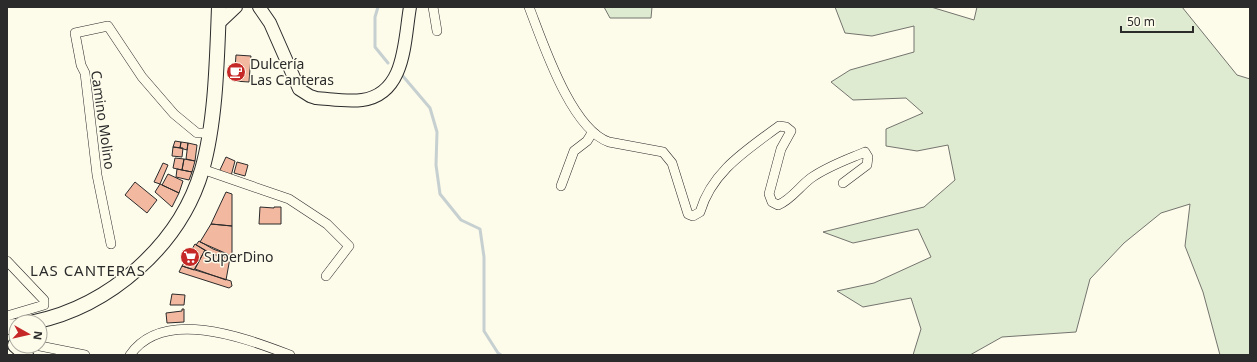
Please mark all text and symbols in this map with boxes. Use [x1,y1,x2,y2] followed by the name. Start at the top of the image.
[1121,8,1193,34] scale bar
[1127,13,1155,30] text: 50 m
[250,54,334,89] place label: Dulcería Las Canteras
[225,61,247,83] cafe icon: Dulcería Las Canteras
[87,69,120,171] street label: Camino Molino
[179,246,201,268] supermarket icon: SuperDino
[204,247,274,266] place label: SuperDino
[30,260,146,280] district label: LAS CANTERAS
[8,314,48,354] north arrow
[30,330,46,341] text: N

